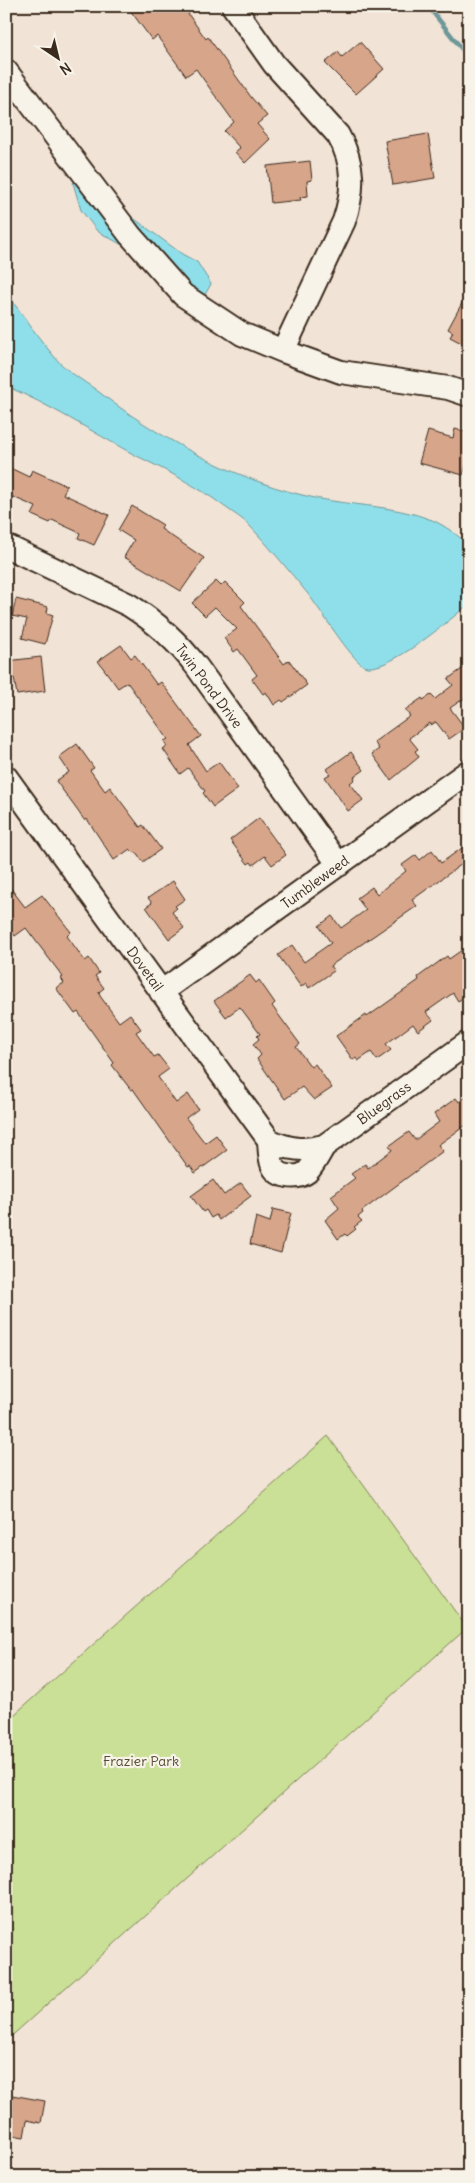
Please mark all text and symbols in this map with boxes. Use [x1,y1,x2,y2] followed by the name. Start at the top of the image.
[32,32,82,82] north arrow
[56,58,75,79] text: N
[171,640,247,732] street label: Twin Pond Drive
[278,851,352,913] street label: Tumbleweed
[123,943,167,995] street label: Dovetail
[354,1077,414,1129] street label: Bluegrass
[103,1752,179,1770] park label: Frazier Park

